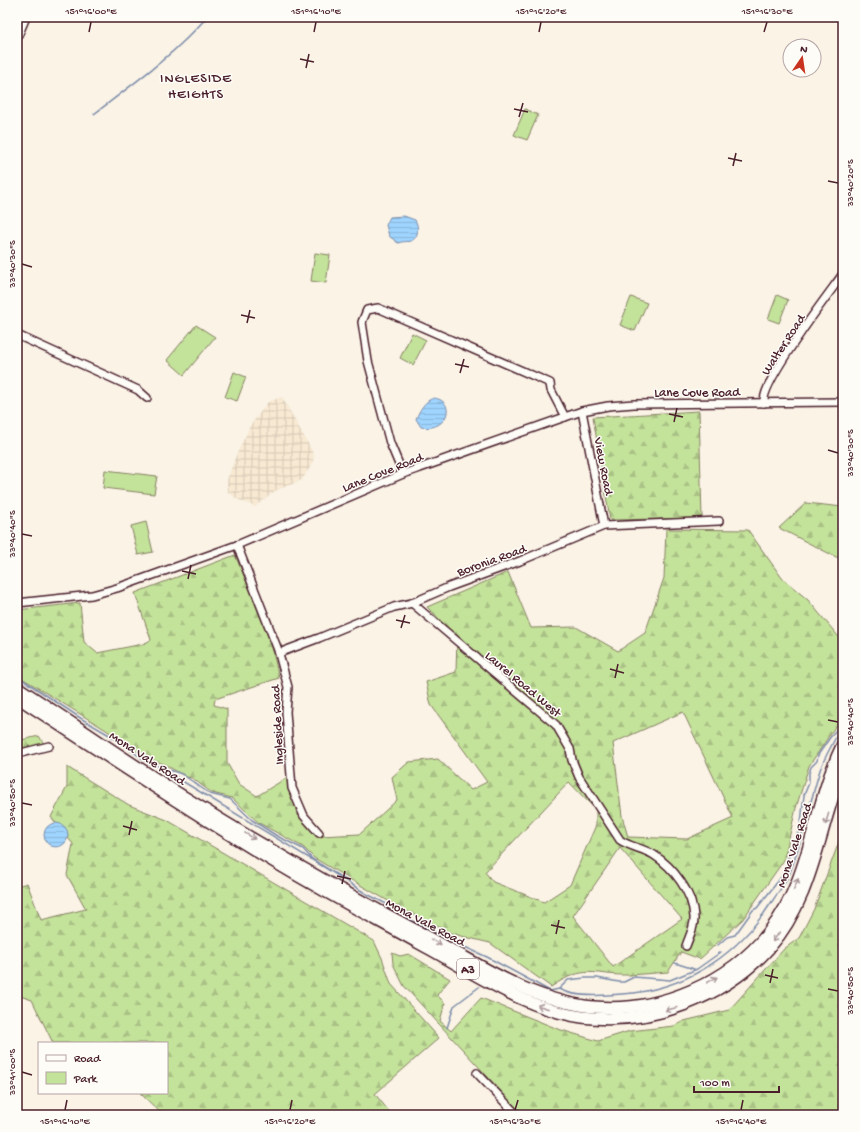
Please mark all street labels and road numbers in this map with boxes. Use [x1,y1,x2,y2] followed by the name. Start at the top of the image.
[759,311,810,378] street label: Walter Road
[654,386,741,401] street label: Lane Cove Road
[589,435,616,498] street label: View Road
[340,450,427,496] street label: Lane Cove Road
[454,541,530,581] street label: Boronia Road
[481,649,565,722] street label: Laurel Road West
[269,683,288,765] street label: Ingleside Road
[106,729,189,790] street label: Mona Vale Road
[775,800,816,890] street label: Mona Vale Road
[383,896,468,951] street label: Mona Vale Road
[457,959,479,979] road number: A3

